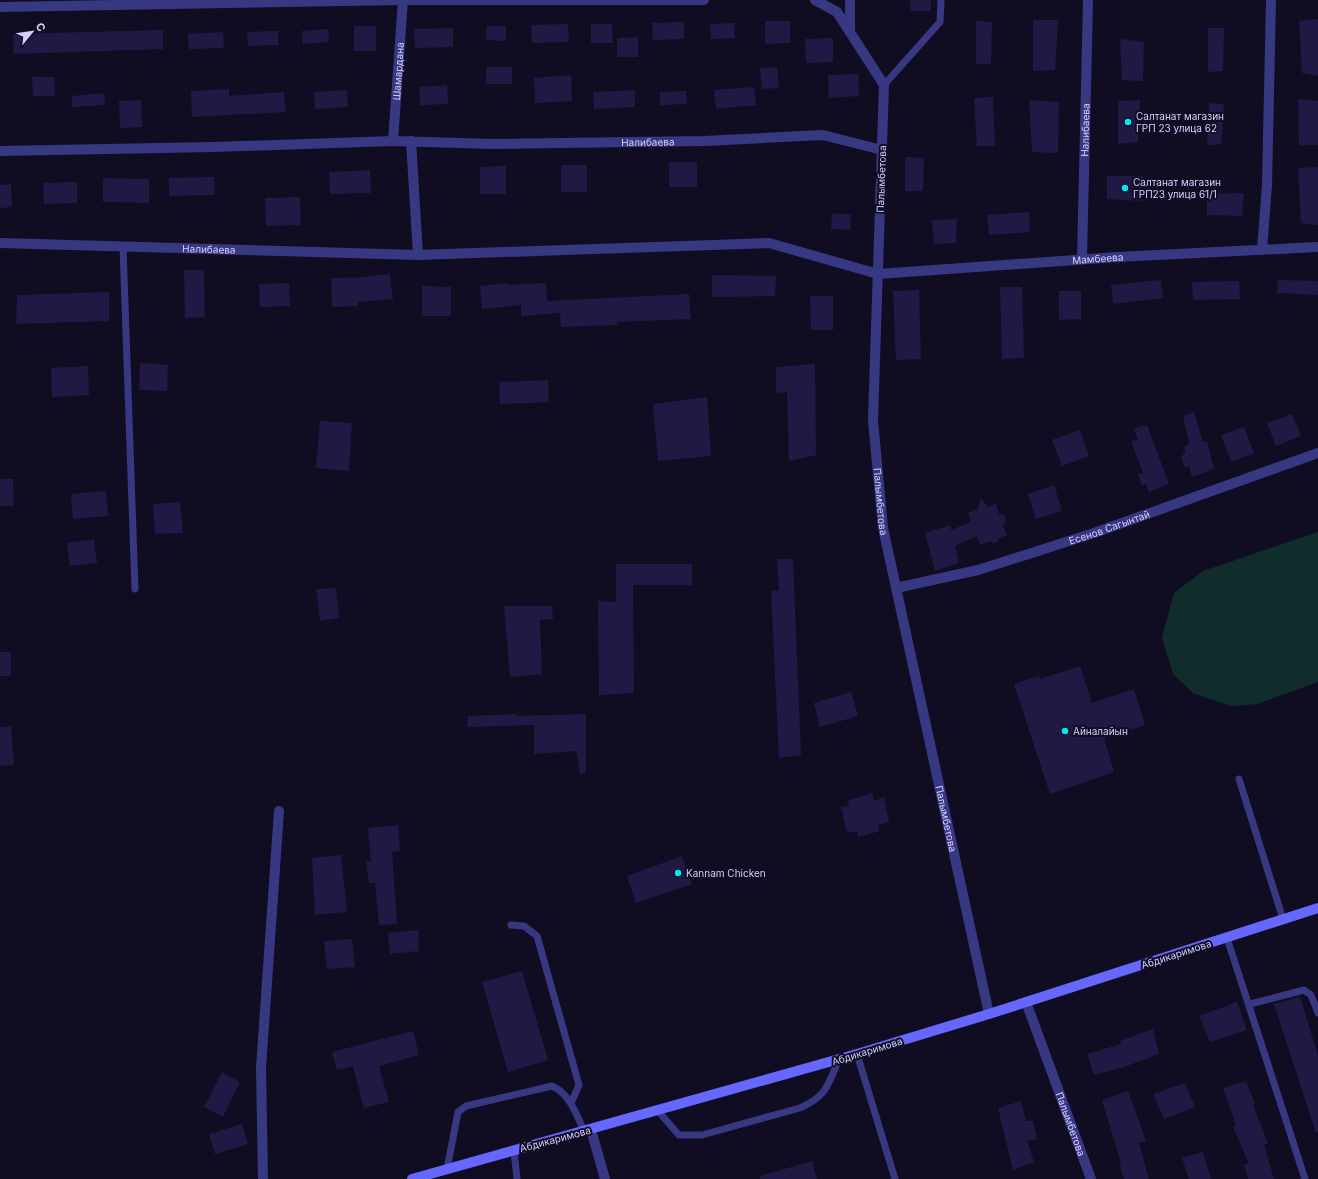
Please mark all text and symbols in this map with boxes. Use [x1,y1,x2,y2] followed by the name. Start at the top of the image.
[12,12,52,52] north arrow
[33,20,49,34] text: С
[390,42,406,101] street label: Шамардана
[1078,103,1092,157] street label: Налибаева
[1136,110,1224,134] place label: Салтанат магазин ГРП 23 улица 62
[1123,117,1133,127] marker: Салтанат магазин ГРП 23 улица 62
[621,135,675,148] street label: Налибаева
[874,145,888,213] street label: Палымбетова
[1133,176,1221,200] place label: Салтанат магазин ГРП23 улица 61/1
[1120,183,1130,193] marker: Салтанат магазин ГРП23 улица 61/1
[182,242,236,256] street label: Налибаева
[1072,251,1124,266] street label: Мамбеева
[871,467,890,536] street label: Палымбетова
[1067,508,1151,547] street label: Есенов Сагынтай
[1073,725,1128,737] place label: Айналайын
[1060,726,1070,736] marker: Айналайын
[933,784,959,853] street label: Палымбетова
[686,867,766,879] place label: Kannam Chicken
[673,868,683,878] marker: Kannam Chicken
[1139,937,1213,971] street label: Абдикаримова
[830,1035,904,1067] street label: Абдикаримова
[1054,1090,1088,1158] street label: Палымбетова
[518,1124,592,1154] street label: Абдикаримова

